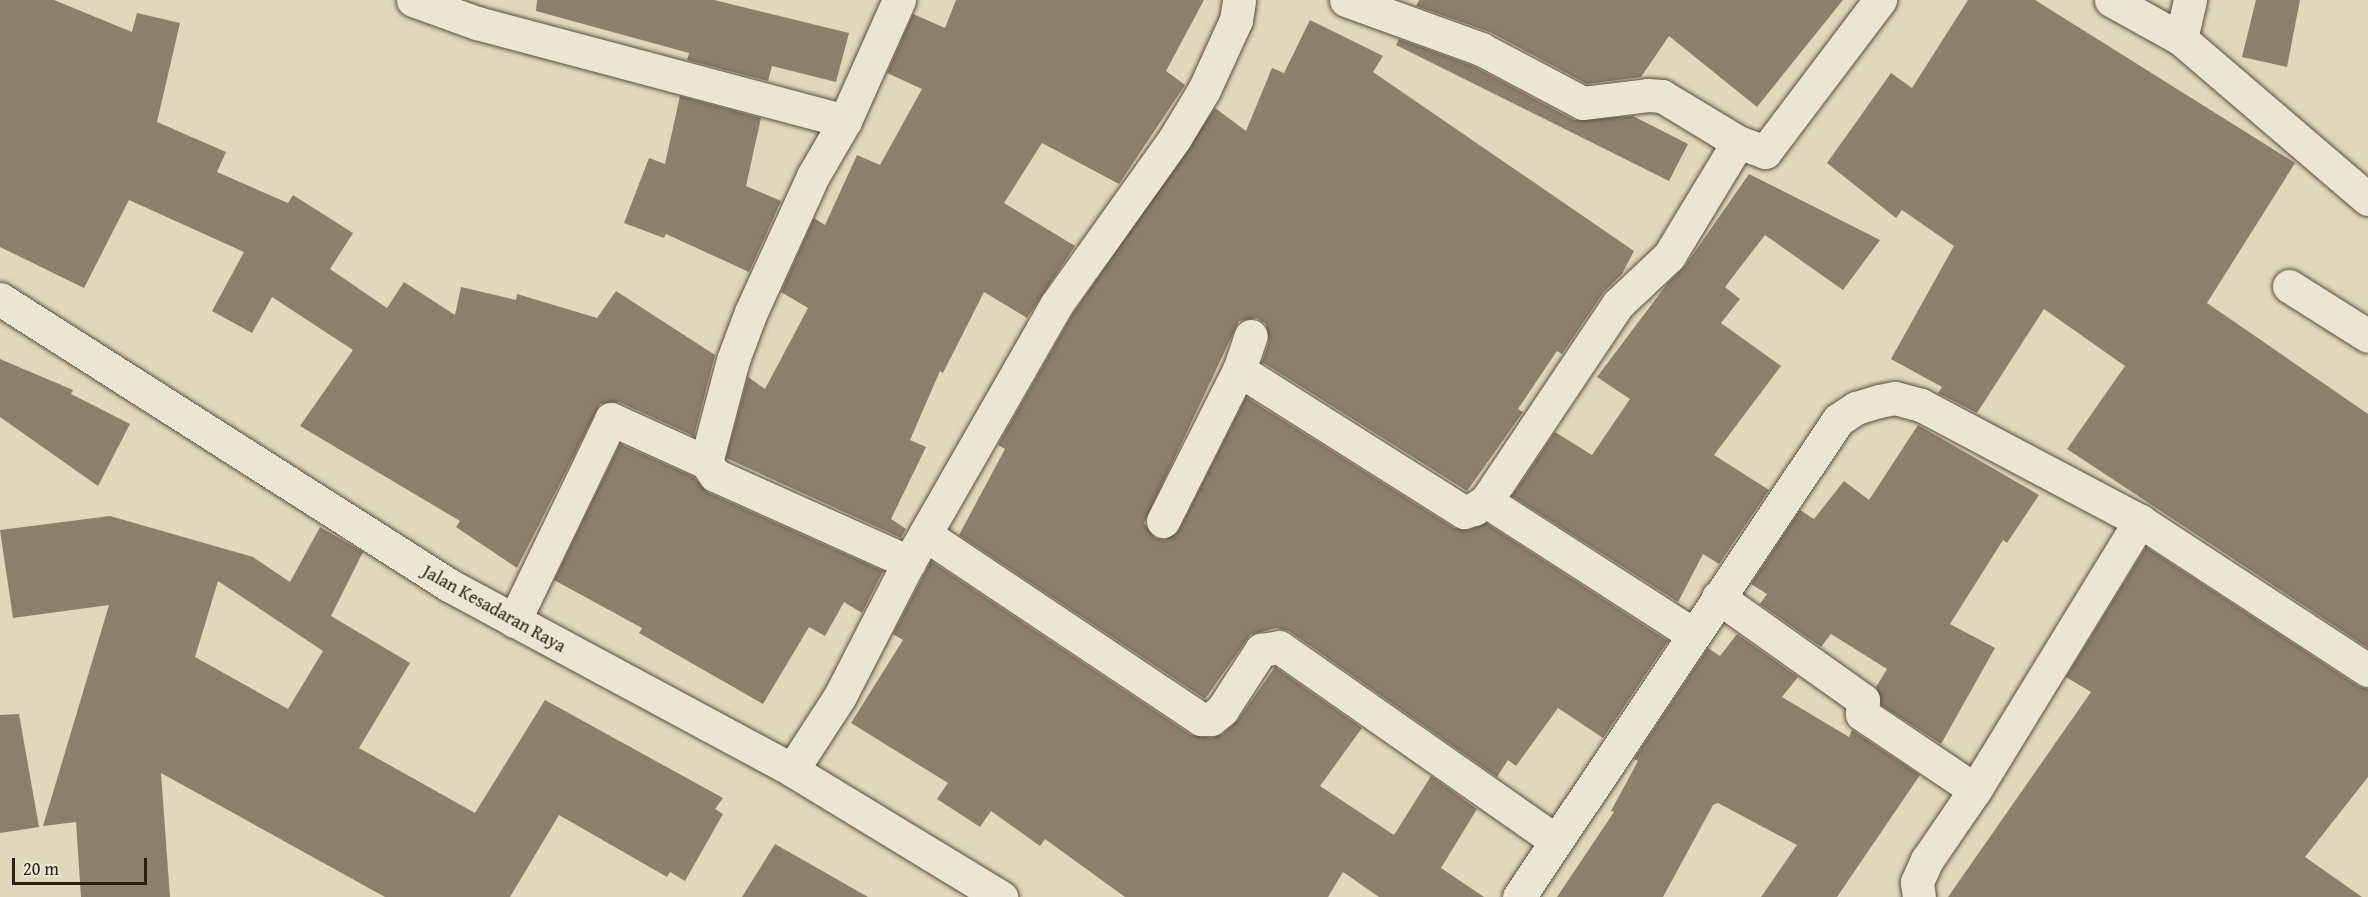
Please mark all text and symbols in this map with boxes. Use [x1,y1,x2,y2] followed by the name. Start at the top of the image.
[419,561,569,657] street label: Jalan Kesadaran Raya
[15,846,150,884] scale bar
[23,855,59,882] text: 20 m

